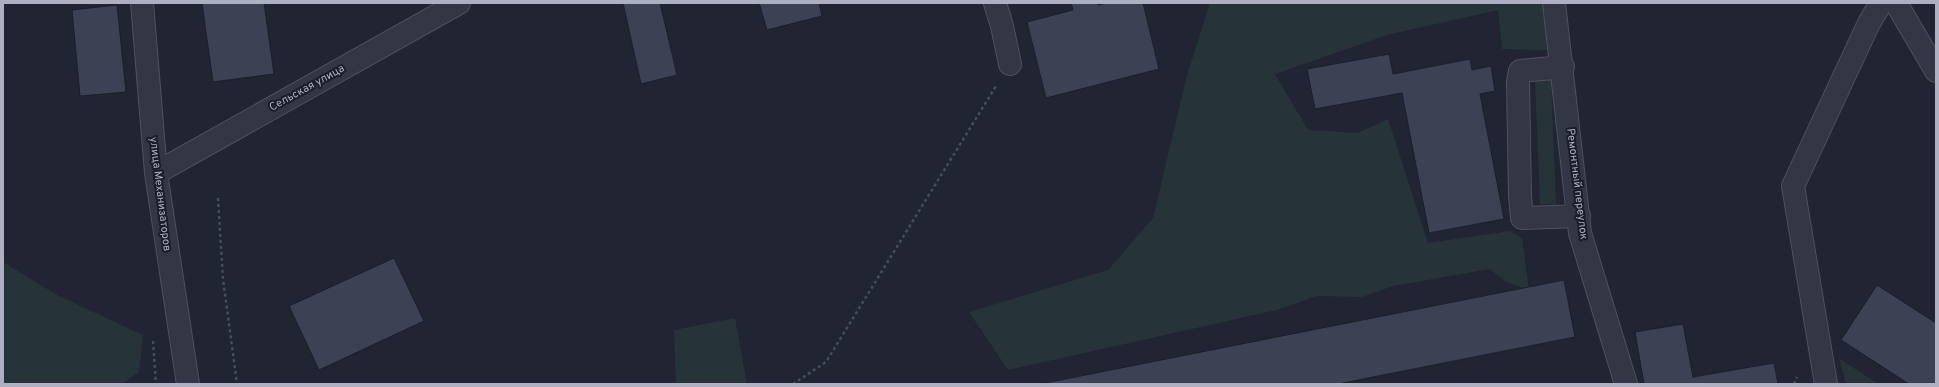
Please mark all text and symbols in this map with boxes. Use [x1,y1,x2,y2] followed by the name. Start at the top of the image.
[267,61,347,114] street label: Сельская улица
[1563,127,1591,241] street label: Ремонтный переулок
[146,136,174,252] street label: улица Механизаторов

